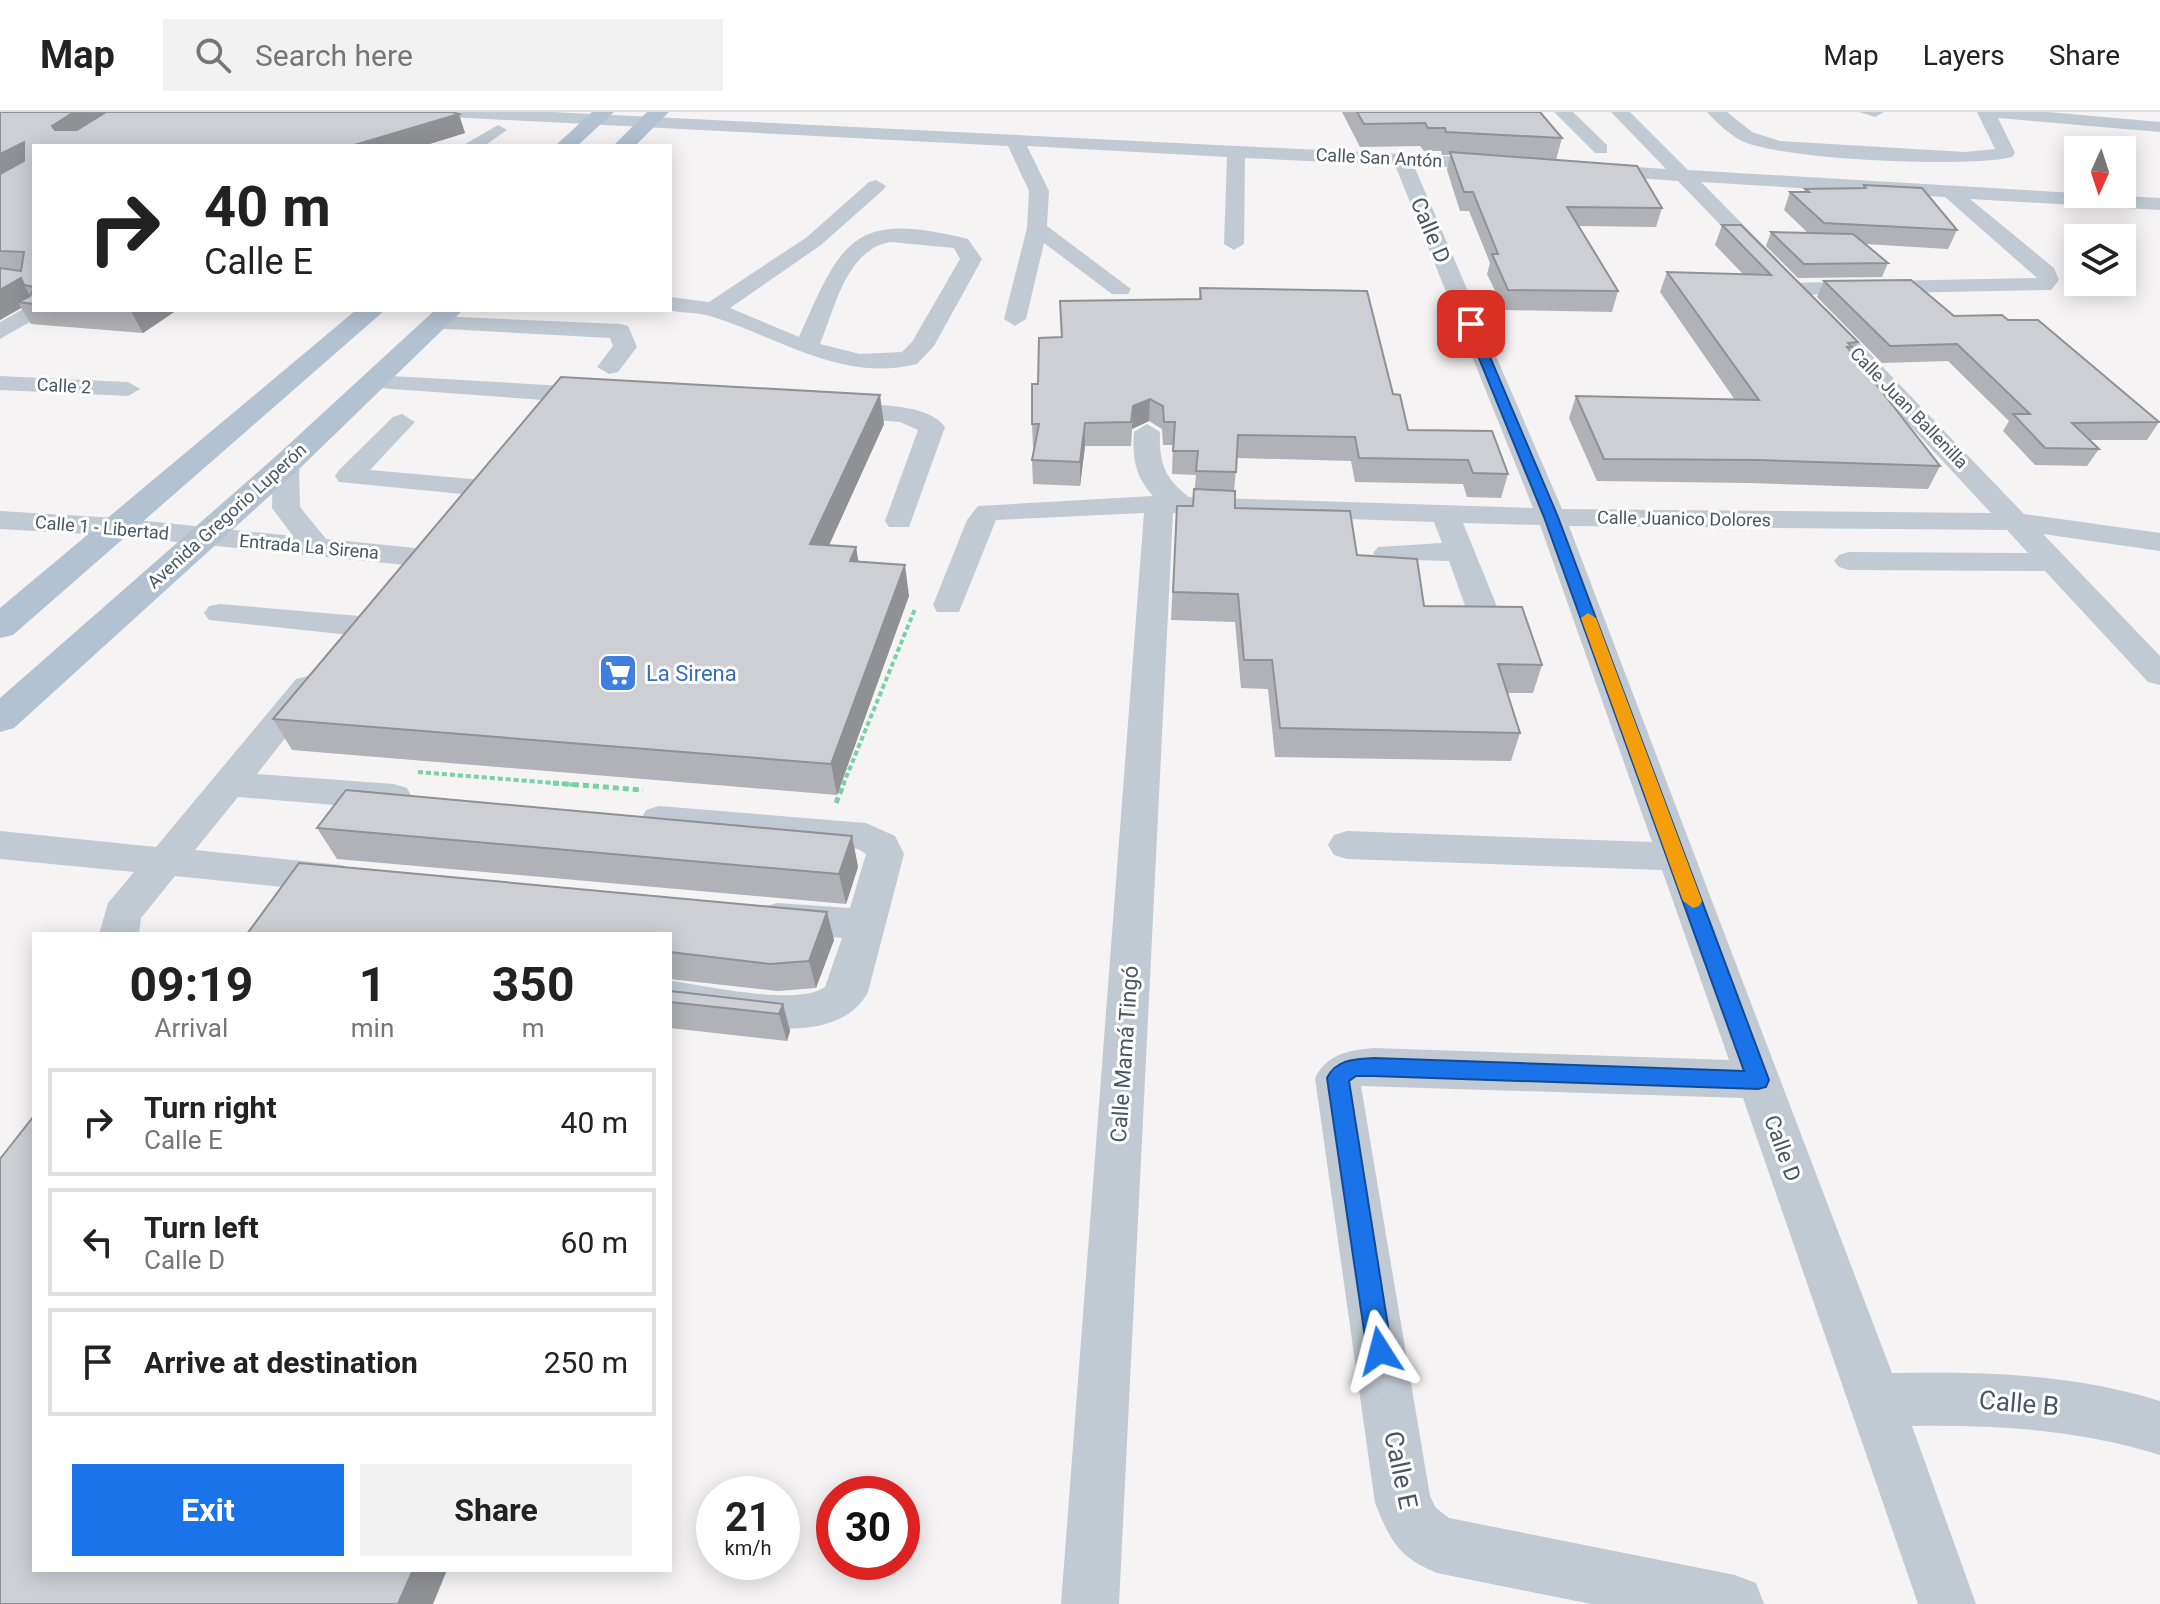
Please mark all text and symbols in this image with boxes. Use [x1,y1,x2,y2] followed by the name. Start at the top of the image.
[163,19,723,91] search box
[40,33,115,77] text: Map
[191,33,235,77] icon: search
[255,38,413,73] text: Search here
[1823,39,1879,72] text: Map
[1923,39,2005,72] text: Layers
[2049,39,2120,72] text: Share
[2064,136,2136,208] north arrow
[2064,136,2136,296] map controls
[1315,144,1443,171] street label: Calle San Antón
[204,174,331,240] text: 40 m
[72,176,176,280] icon: right
[1406,194,1455,267] street label: Calle D
[2064,224,2136,296] button: layers
[204,241,313,283] text: Calle E
[1437,290,1505,358] pin
[1449,302,1493,346] icon: arrive
[1846,343,1973,473] street label: Calle Juan Ballenilla
[36,374,92,397] street label: Calle 2
[143,439,310,593] street label: Avenida Gregorio Luperón
[1597,506,1771,531] street label: Calle Juanico Dolores
[34,511,170,544] street label: Calle 1 - Libertad
[238,530,380,563] street label: Entrada La Sirena
[597,652,639,694] supermarket icon: La Sirena
[646,661,737,686] place label: La Sirena
[130,956,253,1013] text: 09:19
[359,956,386,1013] text: 1
[492,956,574,1013] text: 350
[1106,965,1143,1143] street label: Calle Mamá Tingó
[155,1013,228,1043] text: Arrival
[351,1013,394,1043] text: min
[522,1013,545,1043] text: m
[144,1090,277,1125] text: Turn right
[76,1100,120,1144] icon: right
[561,1105,628,1140] text: 40 m
[1759,1112,1806,1185] street label: Calle D
[144,1125,223,1155] text: Calle E
[144,1210,259,1245] text: Turn left
[76,1220,120,1264] icon: left
[561,1225,628,1260] text: 60 m
[144,1245,225,1275] text: Calle D
[1338,1309,1422,1393] position arrow
[76,1340,120,1384] icon: arrive
[144,1345,418,1380] text: Arrive at destination
[544,1345,628,1380] text: 250 m
[1978,1385,2060,1421] street label: Calle B
[1378,1428,1424,1512] street label: Calle E
[72,1464,344,1556] button: Exit
[360,1464,632,1556] button: Share
[816,1476,920,1580] speed limit sign: 30
[725,1494,771,1541] text: 21
[725,1536,771,1560] text: km/h

